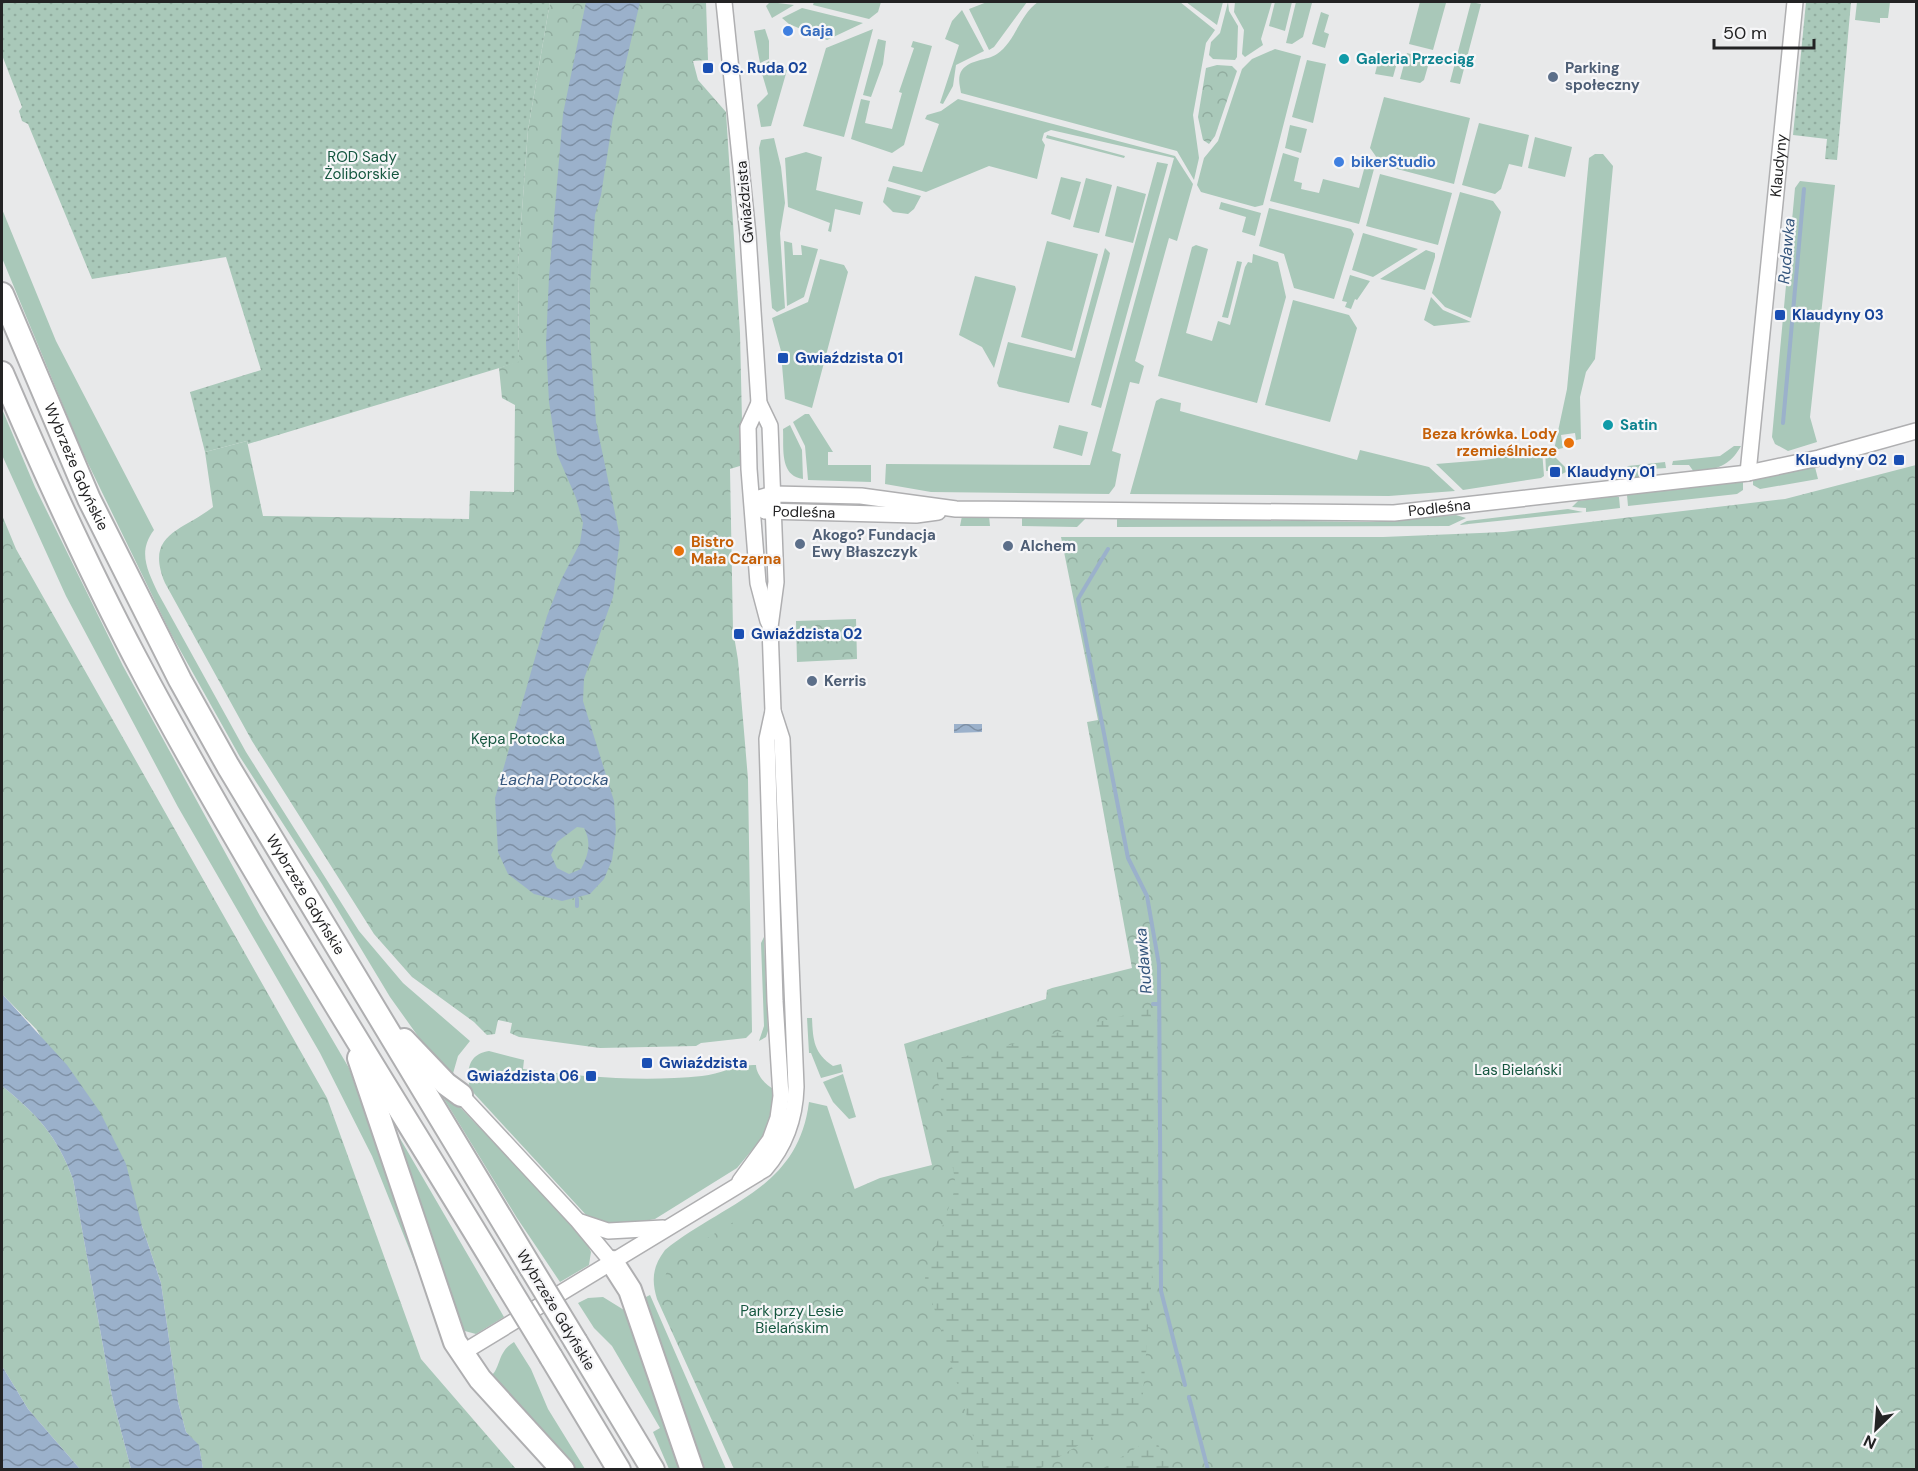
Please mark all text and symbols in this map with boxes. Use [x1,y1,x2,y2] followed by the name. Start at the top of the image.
[1714,12,1814,50] scale bar
[800,21,833,41] place label: Gaja
[1723,21,1767,45] text: 50 m
[781,24,795,38] marker: Gaja
[1356,49,1475,69] place label: Galeria Przeciąg
[1337,52,1351,66] marker: Galeria Przeciąg
[720,58,807,78] place label: Os. Ruda 02
[1565,58,1640,95] place label: Parking społeczny
[701,61,715,75] marker: Os. Ruda 02
[1546,70,1560,84] marker: Parking społeczny
[1766,132,1792,198] street label: Klaudyny
[324,147,400,184] park label: ROD Sady Żoliborskie
[1351,152,1436,172] place label: bikerStudio
[1332,155,1346,169] marker: bikerStudio
[731,160,759,244] street label: Gwiaździsta
[1773,217,1800,285] water label: Rudawka
[1792,305,1884,325] place label: Klaudyny 03
[1773,308,1787,322] marker: Klaudyny 03
[795,348,903,368] place label: Gwiaździsta 01
[776,351,790,365] marker: Gwiaździsta 01
[39,400,113,534] street label: Wybrzeże Gdyńskie
[1620,415,1658,435] place label: Satin
[1601,418,1615,432] marker: Satin
[1422,424,1557,461] place label: Beza krówka. Lody rzemieślnicze
[1562,436,1576,450] marker: Beza krówka. Lody rzemieślnicze
[1796,450,1887,470] place label: Klaudyny 02
[1892,453,1906,467] marker: Klaudyny 02
[1567,462,1655,482] place label: Klaudyny 01
[1548,465,1562,479] marker: Klaudyny 01
[1407,494,1472,521] street label: Podleśna
[772,501,836,523] street label: Podleśna
[812,525,936,562] place label: Akogo? Fundacja Ewy Błaszczyk
[691,532,781,569] place label: Bistro Mała Czarna
[1020,536,1076,556] place label: Alchem
[793,537,807,551] marker: Akogo? Fundacja Ewy Błaszczyk
[1001,539,1015,553] marker: Alchem
[672,544,686,558] marker: Bistro Mała Czarna
[751,624,863,644] place label: Gwiaździsta 02
[732,627,746,641] marker: Gwiaździsta 02
[824,671,867,691] place label: Kerris
[805,674,819,688] marker: Kerris
[471,729,565,749] park label: Kępa Potocka
[499,769,609,790] water label: Łacha Potocka
[262,831,350,959] street label: Wybrzeże Gdyńskie
[1130,927,1157,995] water label: Rudawka
[659,1053,748,1073] place label: Gwiaździsta
[640,1056,654,1070] marker: Gwiaździsta
[1474,1060,1562,1080] park label: Las Bielański
[467,1066,579,1086] place label: Gwiaździsta 06
[584,1069,598,1083] marker: Gwiaździsta 06
[512,1246,600,1374] street label: Wybrzeże Gdyńskie
[740,1301,844,1338] park label: Park przy Lesie Bielańskim
[1846,1399,1906,1459] north arrow
[1860,1430,1880,1454] text: N

